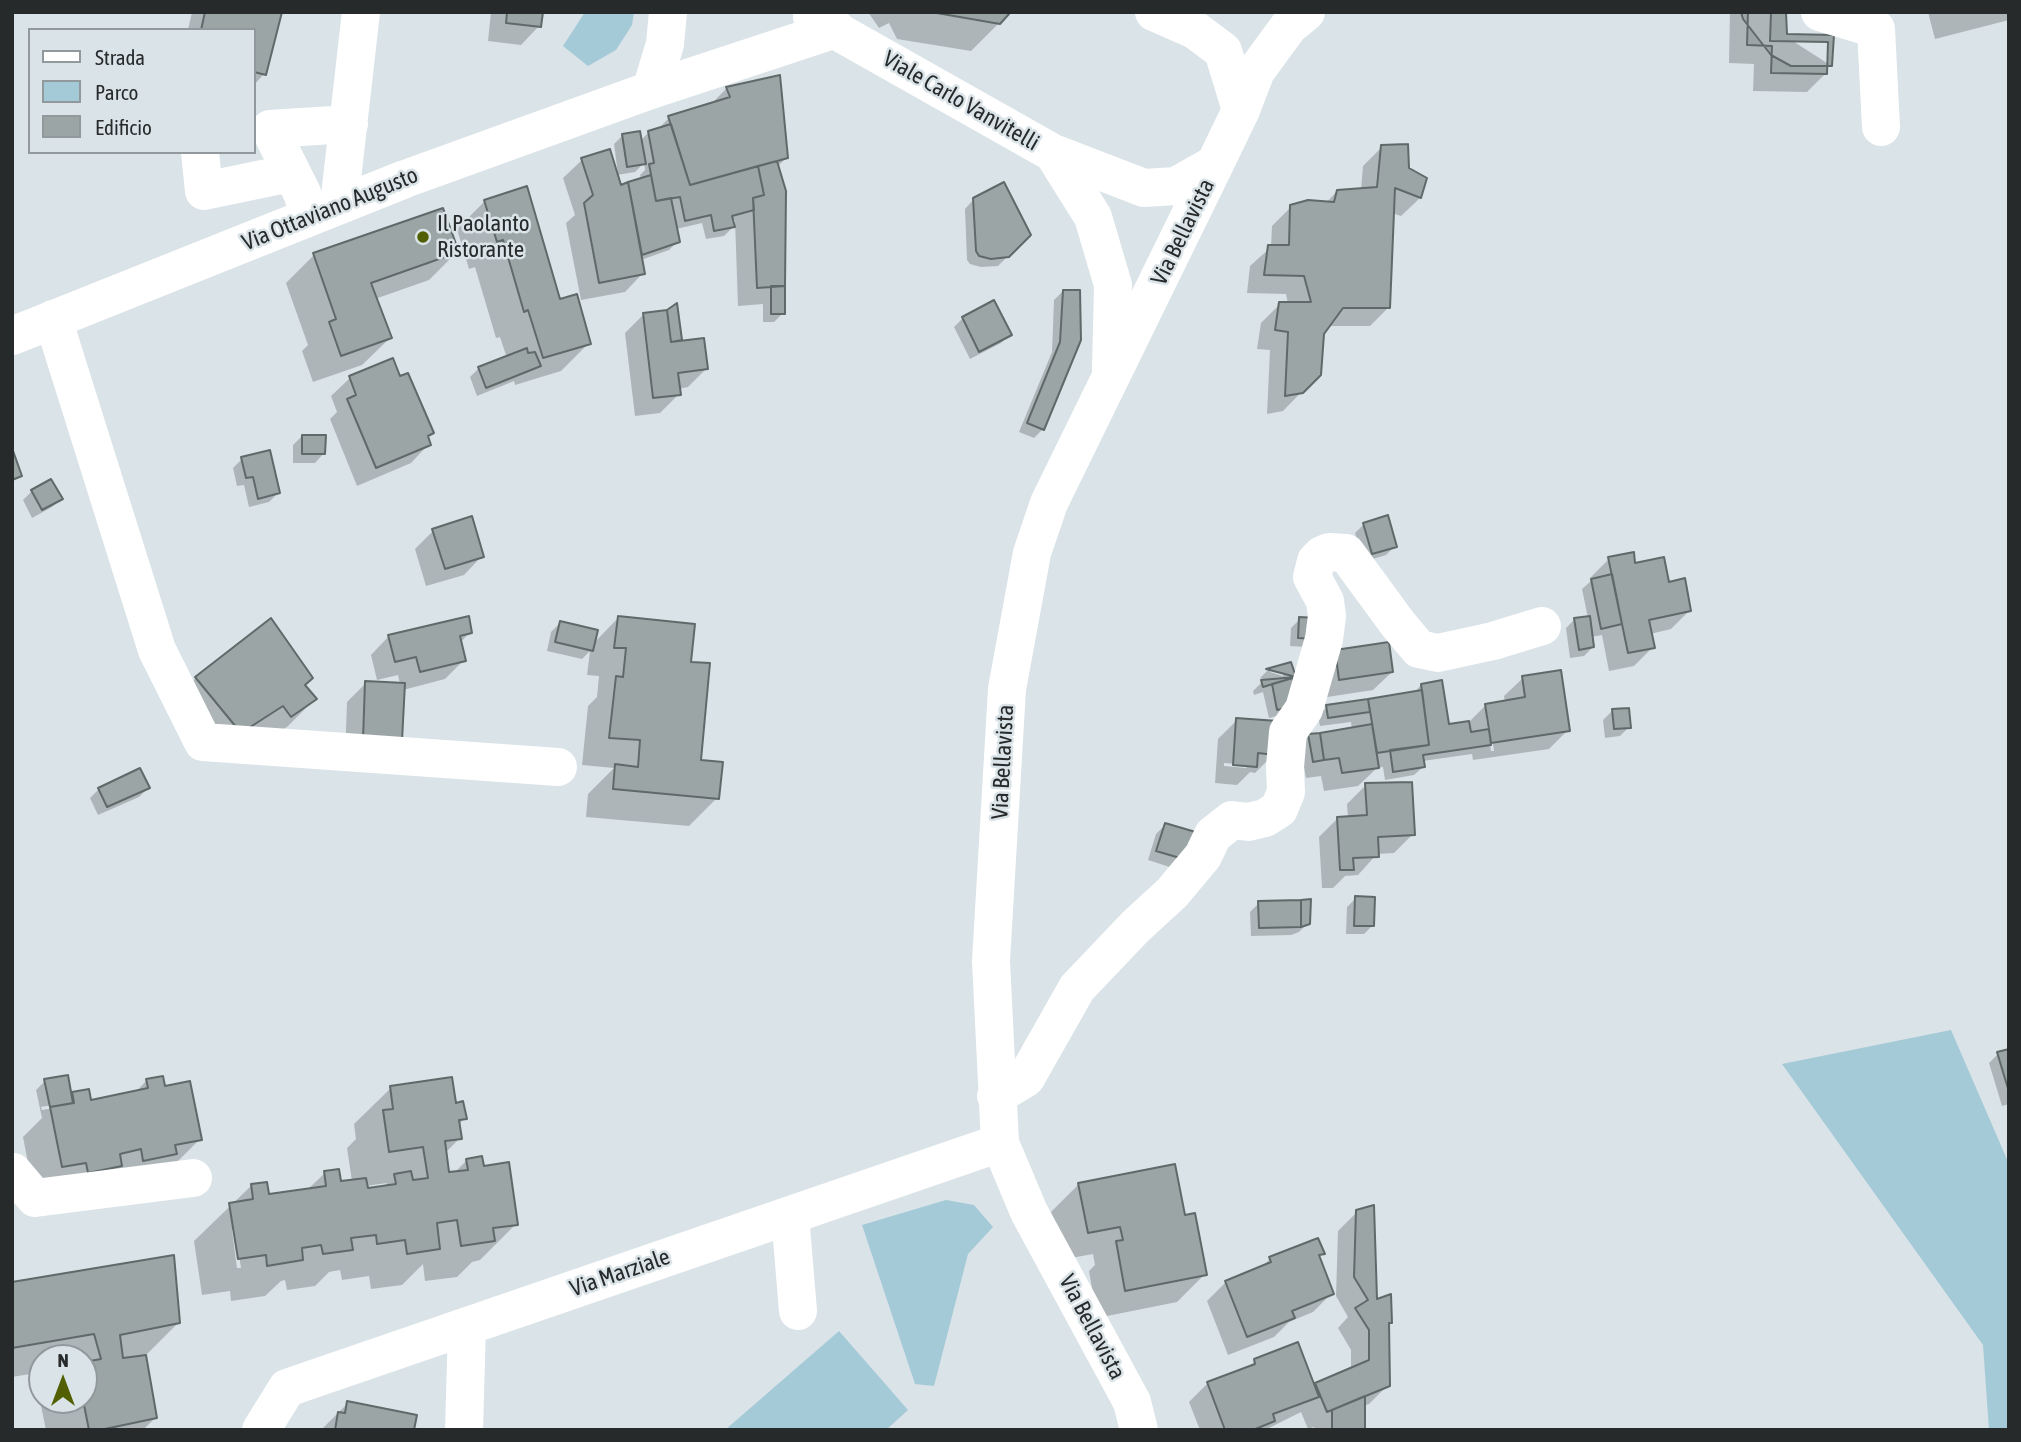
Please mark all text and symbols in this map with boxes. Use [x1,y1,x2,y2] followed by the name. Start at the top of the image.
[28,28,256,154] legend
[95,45,145,69] text: Strada
[878,45,1044,157] street label: Viale Carlo Vanvitelli
[95,80,138,104] text: Parco
[95,115,152,139] text: Edificio
[238,161,422,257] street label: Via Ottaviano Augusto
[1145,174,1221,290] street label: Via Bellavista
[437,210,530,264] place label: Il Paolanto Ristorante
[415,229,431,245] marker: Il Paolanto Ristorante
[986,704,1020,820] street label: Via Bellavista
[566,1243,674,1303] street label: Via Marziale
[1053,1270,1131,1384] street label: Via Bellavista
[28,1344,98,1414] north arrow
[57,1349,69,1371] text: N

